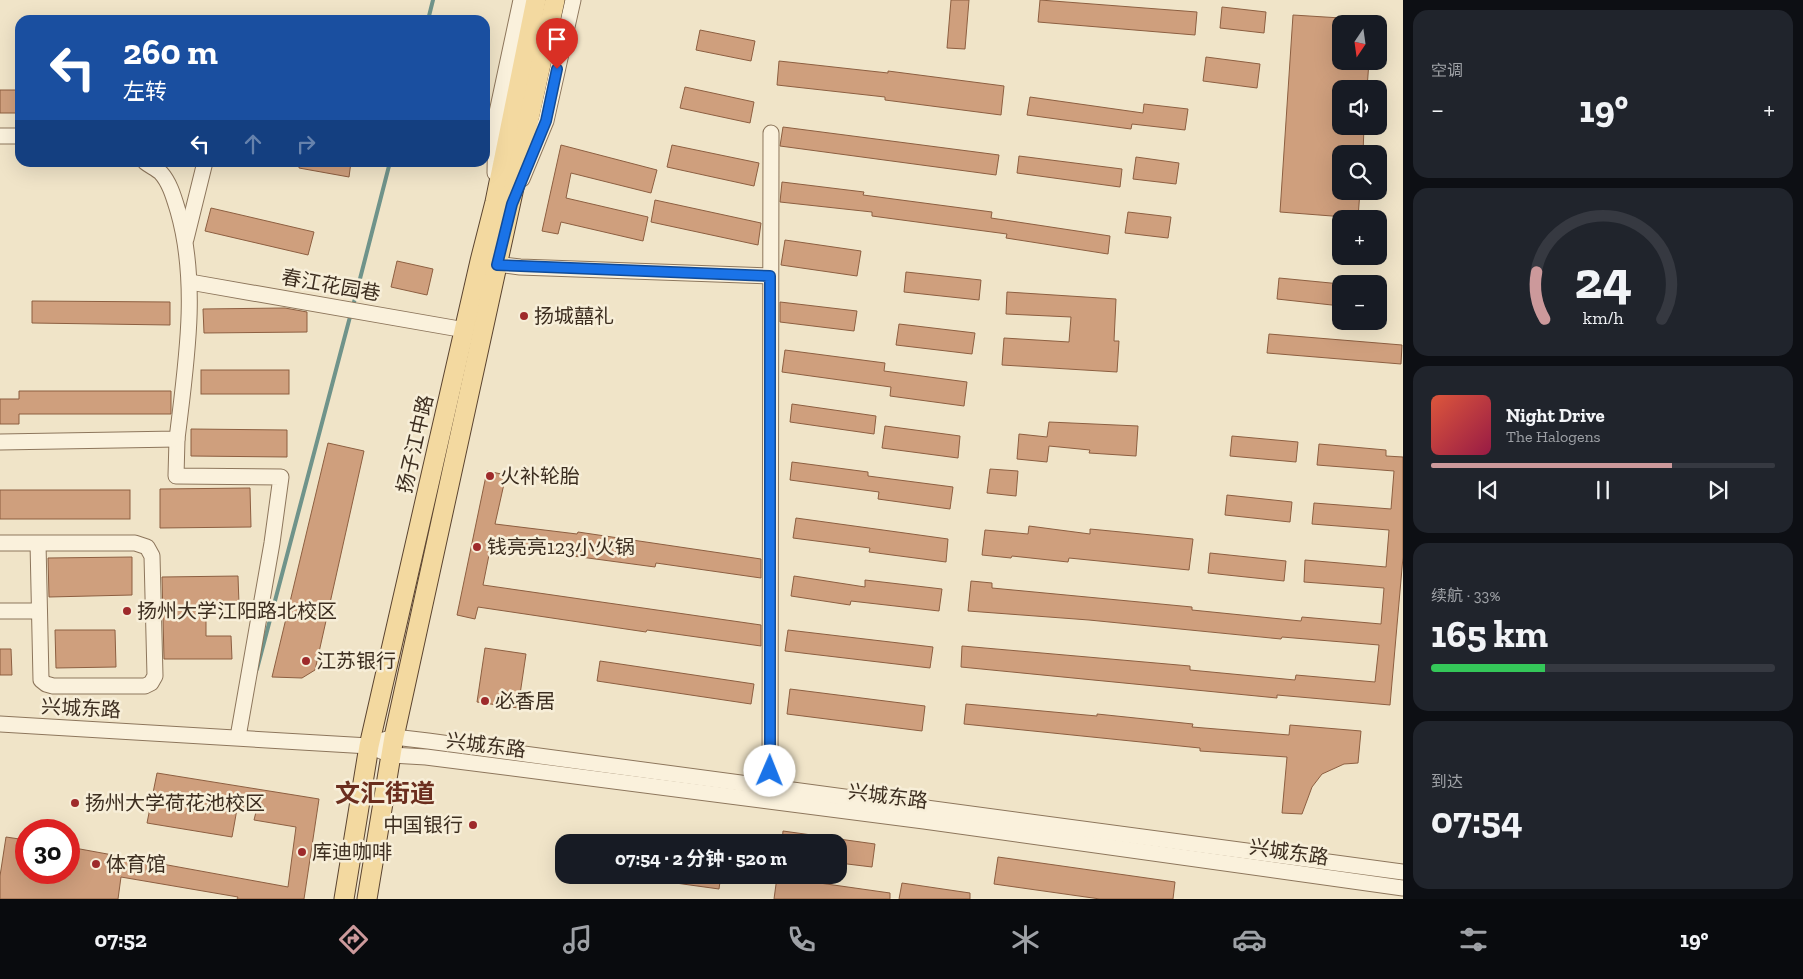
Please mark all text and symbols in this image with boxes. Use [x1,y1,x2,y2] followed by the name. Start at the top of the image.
[1332,15,1388,70] north arrow
[1332,15,1387,330] map controls
[536,18,578,69] pin
[543,25,571,53] icon: arrive
[123,31,218,73] text: 260 m
[40,35,105,100] icon: left
[1431,61,1463,80] text: 空调
[123,78,167,105] text: 左转
[1332,80,1387,135] button: sound
[1579,86,1628,132] text: 19°
[1431,93,1444,126] text: −
[1763,93,1775,126] text: +
[186,130,214,158] icon: left
[239,130,267,158] icon: ahead
[292,130,320,158] icon: right
[1332,145,1387,200] button: search
[1332,210,1387,265] button: +
[1574,249,1632,311] text: 24
[280,264,382,306] street label: 春江花园巷
[1332,275,1387,330] button: −
[534,304,614,328] place label: 扬城囍礼
[1583,307,1623,329] text: km/h
[518,310,530,322] marker: 扬城囍礼
[392,393,438,495] street label: 扬子江中路
[1506,404,1605,427] text: Night Drive
[1506,427,1601,446] text: The Halogens
[500,464,580,488] place label: 火补轮胎
[484,470,496,482] marker: 火补轮胎
[1474,476,1502,504] icon: previous
[1589,476,1617,504] icon: pause
[1704,476,1732,504] icon: next
[487,535,635,559] place label: 钱亮亮123小火锅
[471,541,483,553] marker: 钱亮亮123小火锅
[1431,586,1500,605] text: 续航 · 33%
[137,599,337,623] place label: 扬州大学江阳路北校区
[121,605,133,617] marker: 扬州大学江阳路北校区
[1431,611,1548,657] text: 165 km
[316,649,396,673] place label: 江苏银行
[300,655,312,667] marker: 江苏银行
[495,689,555,713] place label: 必香居
[40,694,122,722] street label: 兴城东路
[479,695,491,707] marker: 必香居
[445,728,527,762] street label: 兴城东路
[743,744,795,796] position arrow
[1431,772,1463,791] text: 到达
[335,778,435,808] district label: 文汇街道
[847,779,929,813] street label: 兴城东路
[85,791,265,815] place label: 扬州大学荷花池校区
[69,797,81,809] marker: 扬州大学荷花池校区
[1431,797,1523,843] text: 07:54
[383,813,463,837] place label: 中国银行
[15,819,80,884] speed limit sign: 30
[467,819,479,831] marker: 中国银行
[1248,835,1330,869] street label: 兴城东路
[312,840,392,864] place label: 库迪咖啡
[296,846,308,858] marker: 库迪咖啡
[615,847,787,870] text: 07:54 · 2 分钟 · 520 m
[106,852,166,876] place label: 体育馆
[90,858,102,870] marker: 体育馆
[336,922,371,957] icon: directions
[560,922,595,957] icon: music
[784,922,819,957] icon: phone
[1008,922,1043,957] icon: climate
[1232,922,1267,957] icon: car
[1456,922,1491,957] icon: filters
[95,926,147,953] text: 07:52
[1680,926,1708,953] text: 19°

